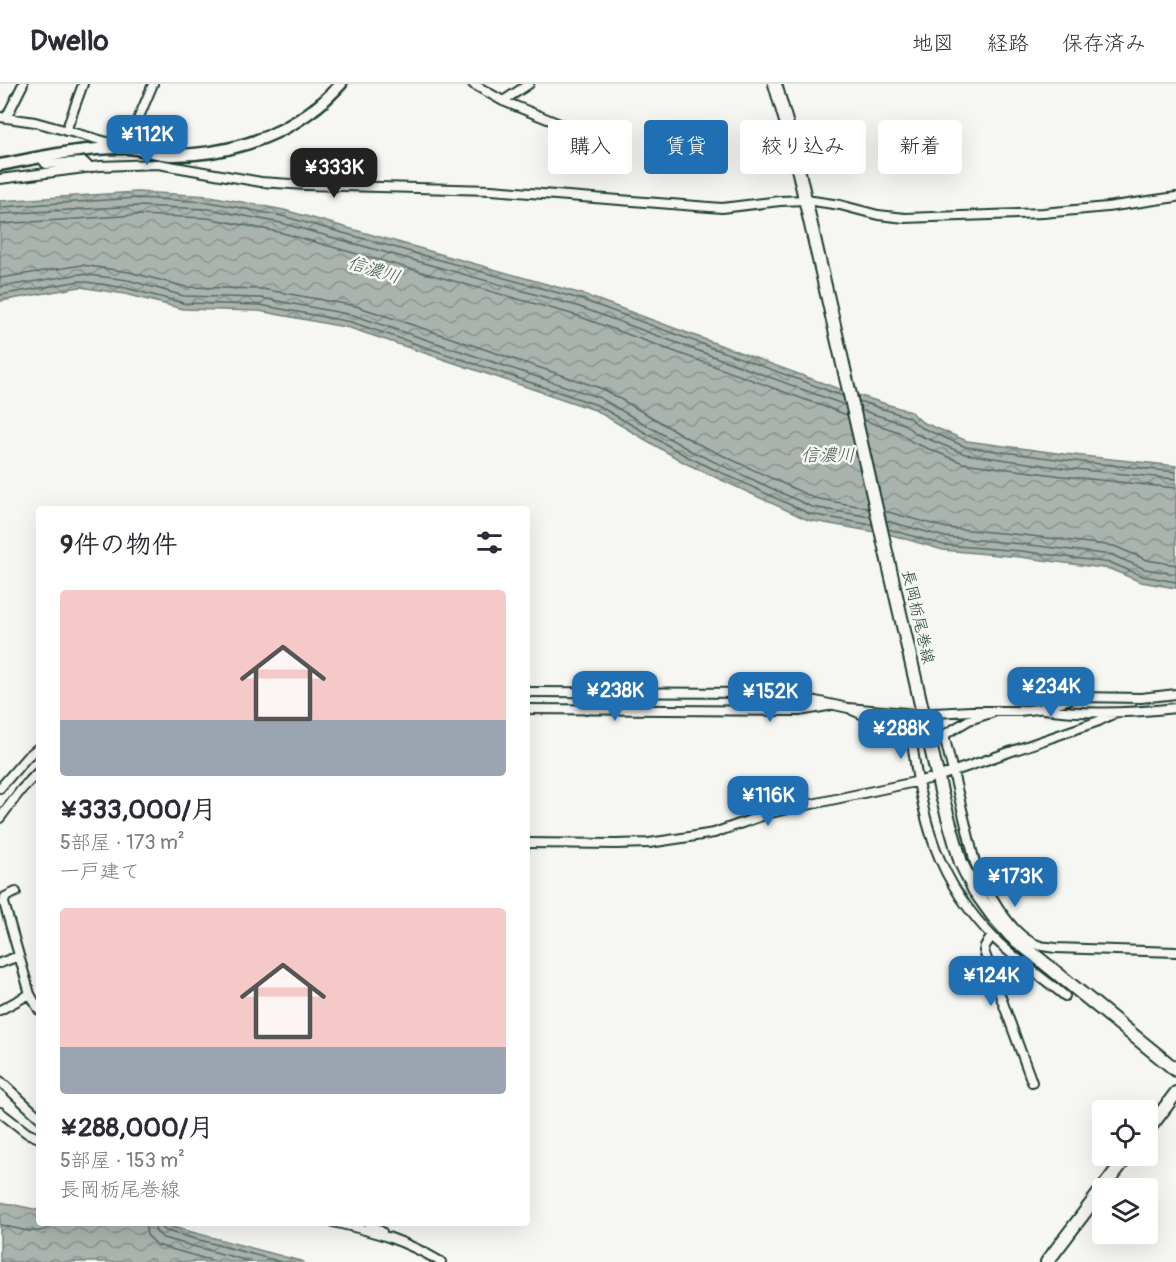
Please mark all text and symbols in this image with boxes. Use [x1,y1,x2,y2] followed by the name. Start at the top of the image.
[30,24,109,59] text: Dwello
[912,30,954,57] text: 地図
[987,30,1029,57] text: 経路
[1062,30,1146,57] text: 保存済み
[105,115,189,166] pin: ¥112K
[548,120,632,174] chip: 購入
[644,120,728,174] chip: 賃貸
[740,120,866,174] chip: 絞り込み
[878,120,962,174] chip: 新着
[121,122,173,147] text: ¥112K
[292,148,376,199] pin: ¥333K
[304,155,364,180] text: ¥333K
[345,251,403,289] water label: 信濃川
[801,444,855,467] water label: 信濃川
[473,526,506,559] icon: filters
[60,529,177,561] text: 9件の物件
[897,568,939,666] street label: 長岡栃尾巻線
[229,629,337,737] icon: home
[1009,667,1093,718] pin: ¥234K
[573,671,657,722] pin: ¥238K
[728,672,812,723] pin: ¥152K
[1021,674,1081,699] text: ¥234K
[586,678,644,703] text: ¥238K
[742,679,798,704] text: ¥152K
[859,709,943,760] pin: ¥288K
[872,716,930,741] text: ¥288K
[726,776,810,827] pin: ¥116K
[741,783,795,808] text: ¥116K
[60,794,217,826] text: ¥333,000/月
[60,830,184,855] text: 5部屋 · 173 m²
[973,857,1057,908] pin: ¥173K
[60,859,140,884] text: 一戸建て
[987,864,1043,889] text: ¥173K
[229,947,337,1055] icon: home
[949,956,1033,1007] pin: ¥124K
[963,963,1019,988] text: ¥124K
[1092,1100,1158,1244] map controls
[1092,1100,1158,1166] button: locate
[60,1112,214,1144] text: ¥288,000/月
[60,1148,185,1173] text: 5部屋 · 153 m²
[60,1177,180,1202] text: 長岡栃尾巻線
[1092,1178,1158,1244] button: layers

